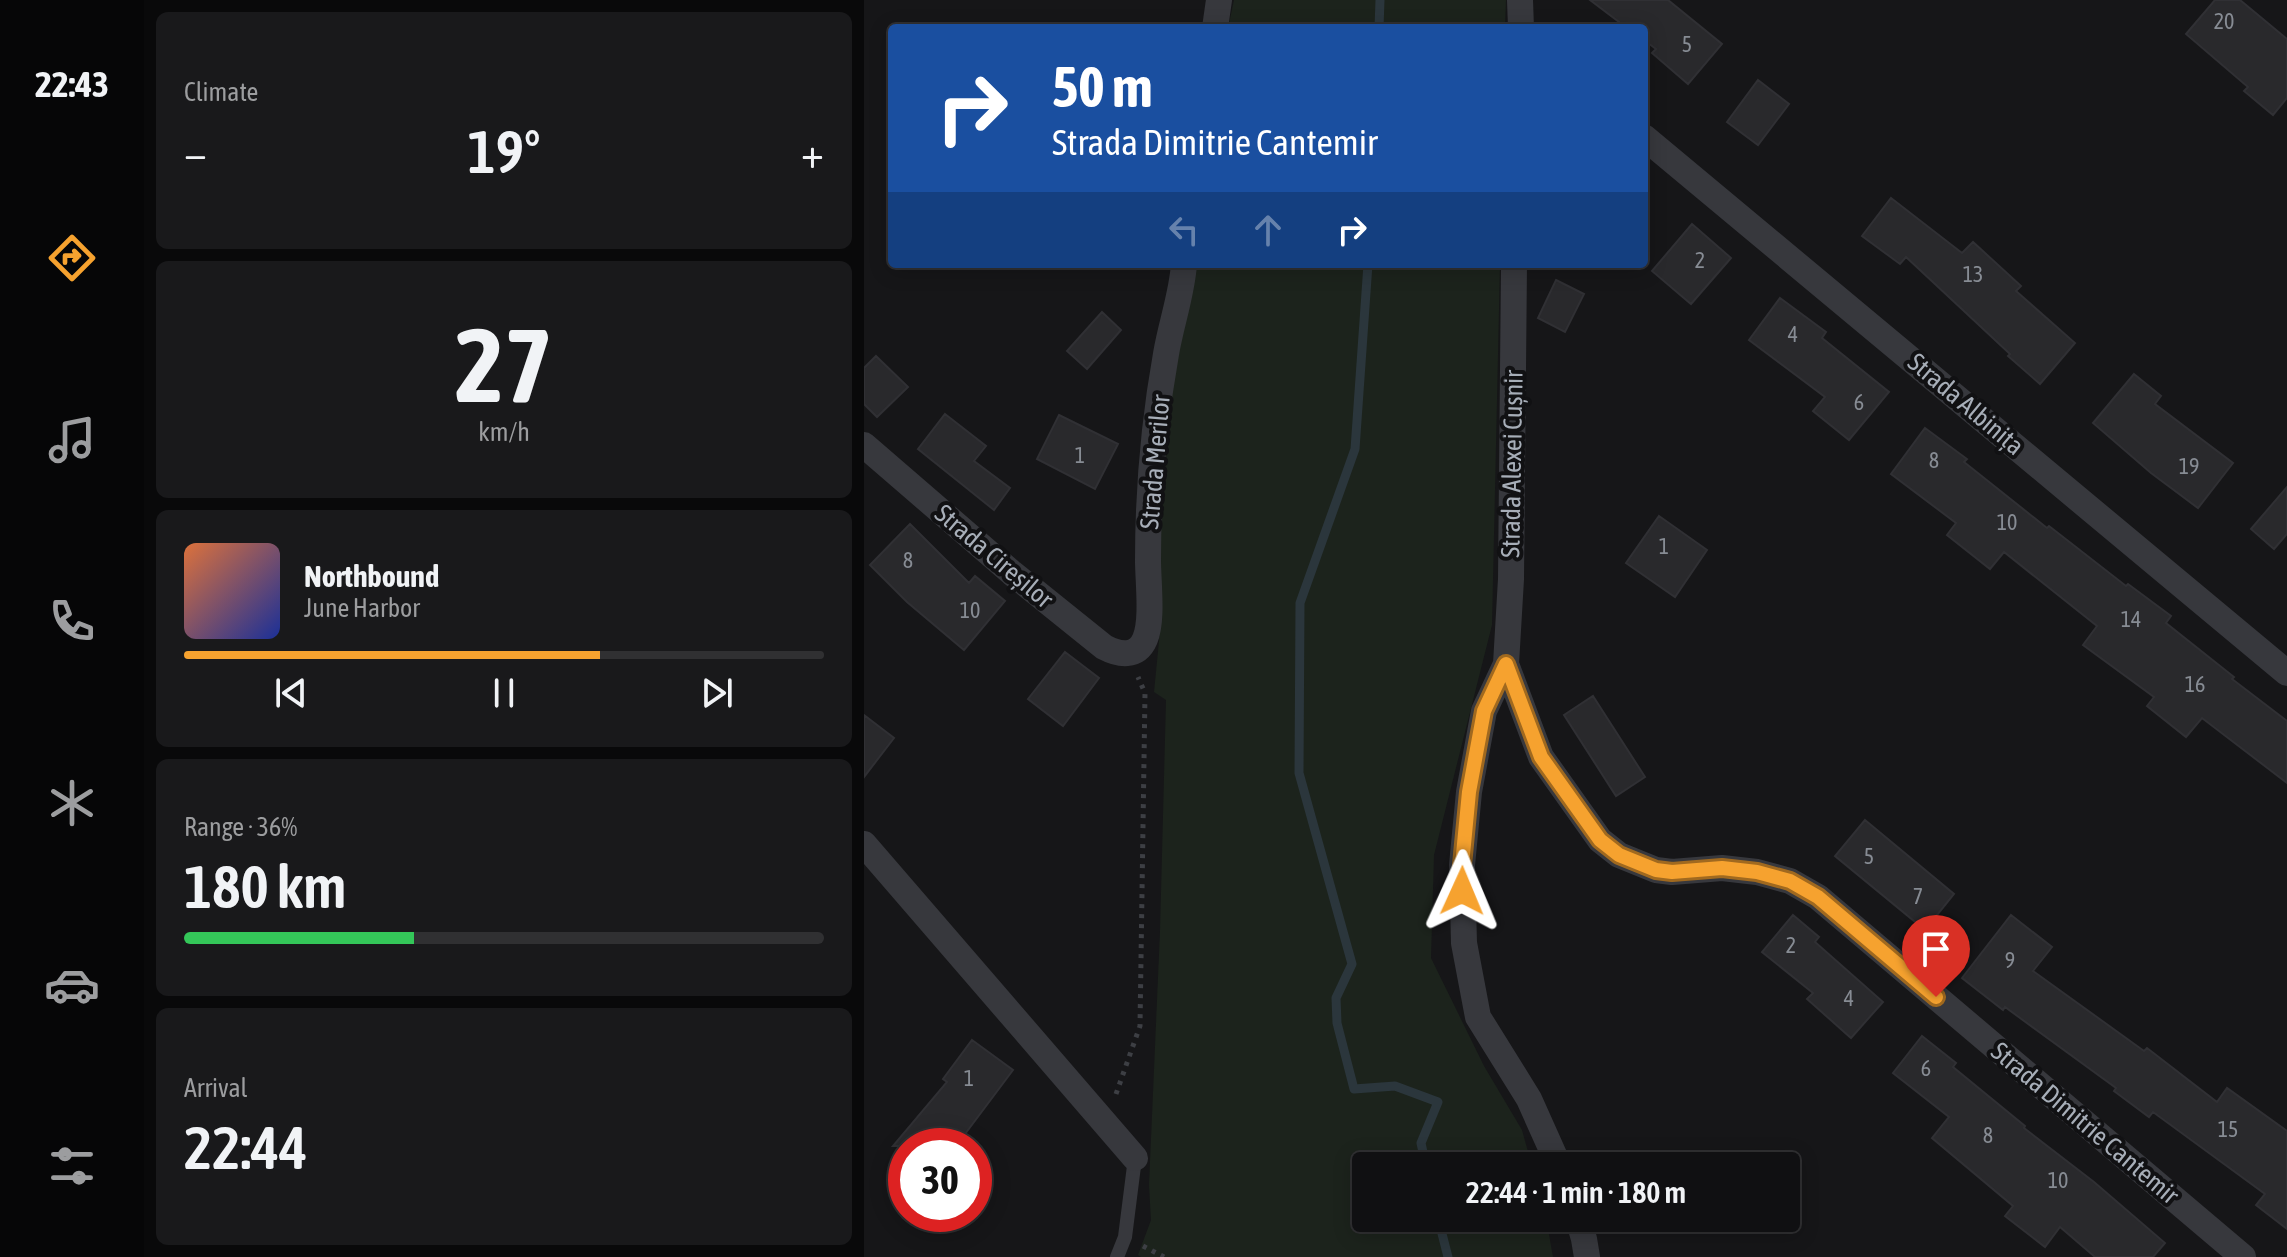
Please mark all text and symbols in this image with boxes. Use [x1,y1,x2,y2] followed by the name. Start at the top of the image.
[2214,8,2234,34] house number: 20
[1682,31,1692,57] house number: 5
[1052,55,1153,119] text: 50 m
[920,56,1024,160] icon: right
[35,63,109,105] text: 22:43
[184,77,258,107] text: Climate
[468,117,540,186] text: 19°
[1052,121,1378,163] text: Strada Dimitrie Cantemir
[184,127,207,177] text: −
[801,127,824,177] text: +
[1162,208,1206,252] icon: left
[1246,208,1290,252] icon: ahead
[1330,208,1374,252] icon: right
[44,230,100,286] icon: directions
[1695,247,1705,273] house number: 2
[1963,261,1983,287] house number: 13
[455,305,553,424] text: 27
[1788,321,1798,347] house number: 4
[1902,347,2030,461] street label: Strada Albinița
[1495,370,1529,558] street label: Strada Alexei Cușnir
[1854,389,1864,415] house number: 6
[1134,393,1176,531] street label: Strada Merilor
[44,412,100,468] icon: music
[478,417,530,447] text: km/h
[1075,442,1085,468] house number: 1
[1929,447,1939,473] house number: 8
[2179,453,2199,479] house number: 19
[929,498,1059,614] street label: Strada Cireșilor
[1997,509,2017,535] house number: 10
[1659,533,1669,559] house number: 1
[903,547,913,573] house number: 8
[304,559,439,593] text: Northbound
[44,593,100,649] icon: phone
[304,593,420,623] text: June Harbor
[960,597,980,623] house number: 10
[2121,606,2141,632] house number: 14
[269,671,313,715] icon: previous
[482,671,526,715] icon: pause
[695,671,739,715] icon: next
[2185,671,2205,697] house number: 16
[44,775,100,831] icon: climate
[184,812,297,842] text: Range · 36%
[1864,843,1874,869] house number: 5
[1420,849,1504,933] position arrow
[184,852,346,921] text: 180 km
[1913,883,1923,909] house number: 7
[1902,915,1970,997] pin
[1914,927,1958,971] icon: arrive
[1786,932,1796,958] house number: 2
[2005,947,2015,973] house number: 9
[44,957,100,1013] icon: car
[1844,985,1854,1011] house number: 4
[1985,1036,2185,1210] street label: Strada Dimitrie Cantemir
[1921,1055,1931,1081] house number: 6
[964,1065,974,1091] house number: 1
[184,1073,248,1103] text: Arrival
[184,1113,307,1182] text: 22:44
[2218,1116,2238,1142] house number: 15
[1983,1122,1993,1148] house number: 8
[888,1128,992,1232] speed limit sign: 30
[44,1138,100,1194] icon: filters
[2048,1167,2068,1193] house number: 10
[1466,1175,1686,1209] text: 22:44 · 1 min · 180 m

